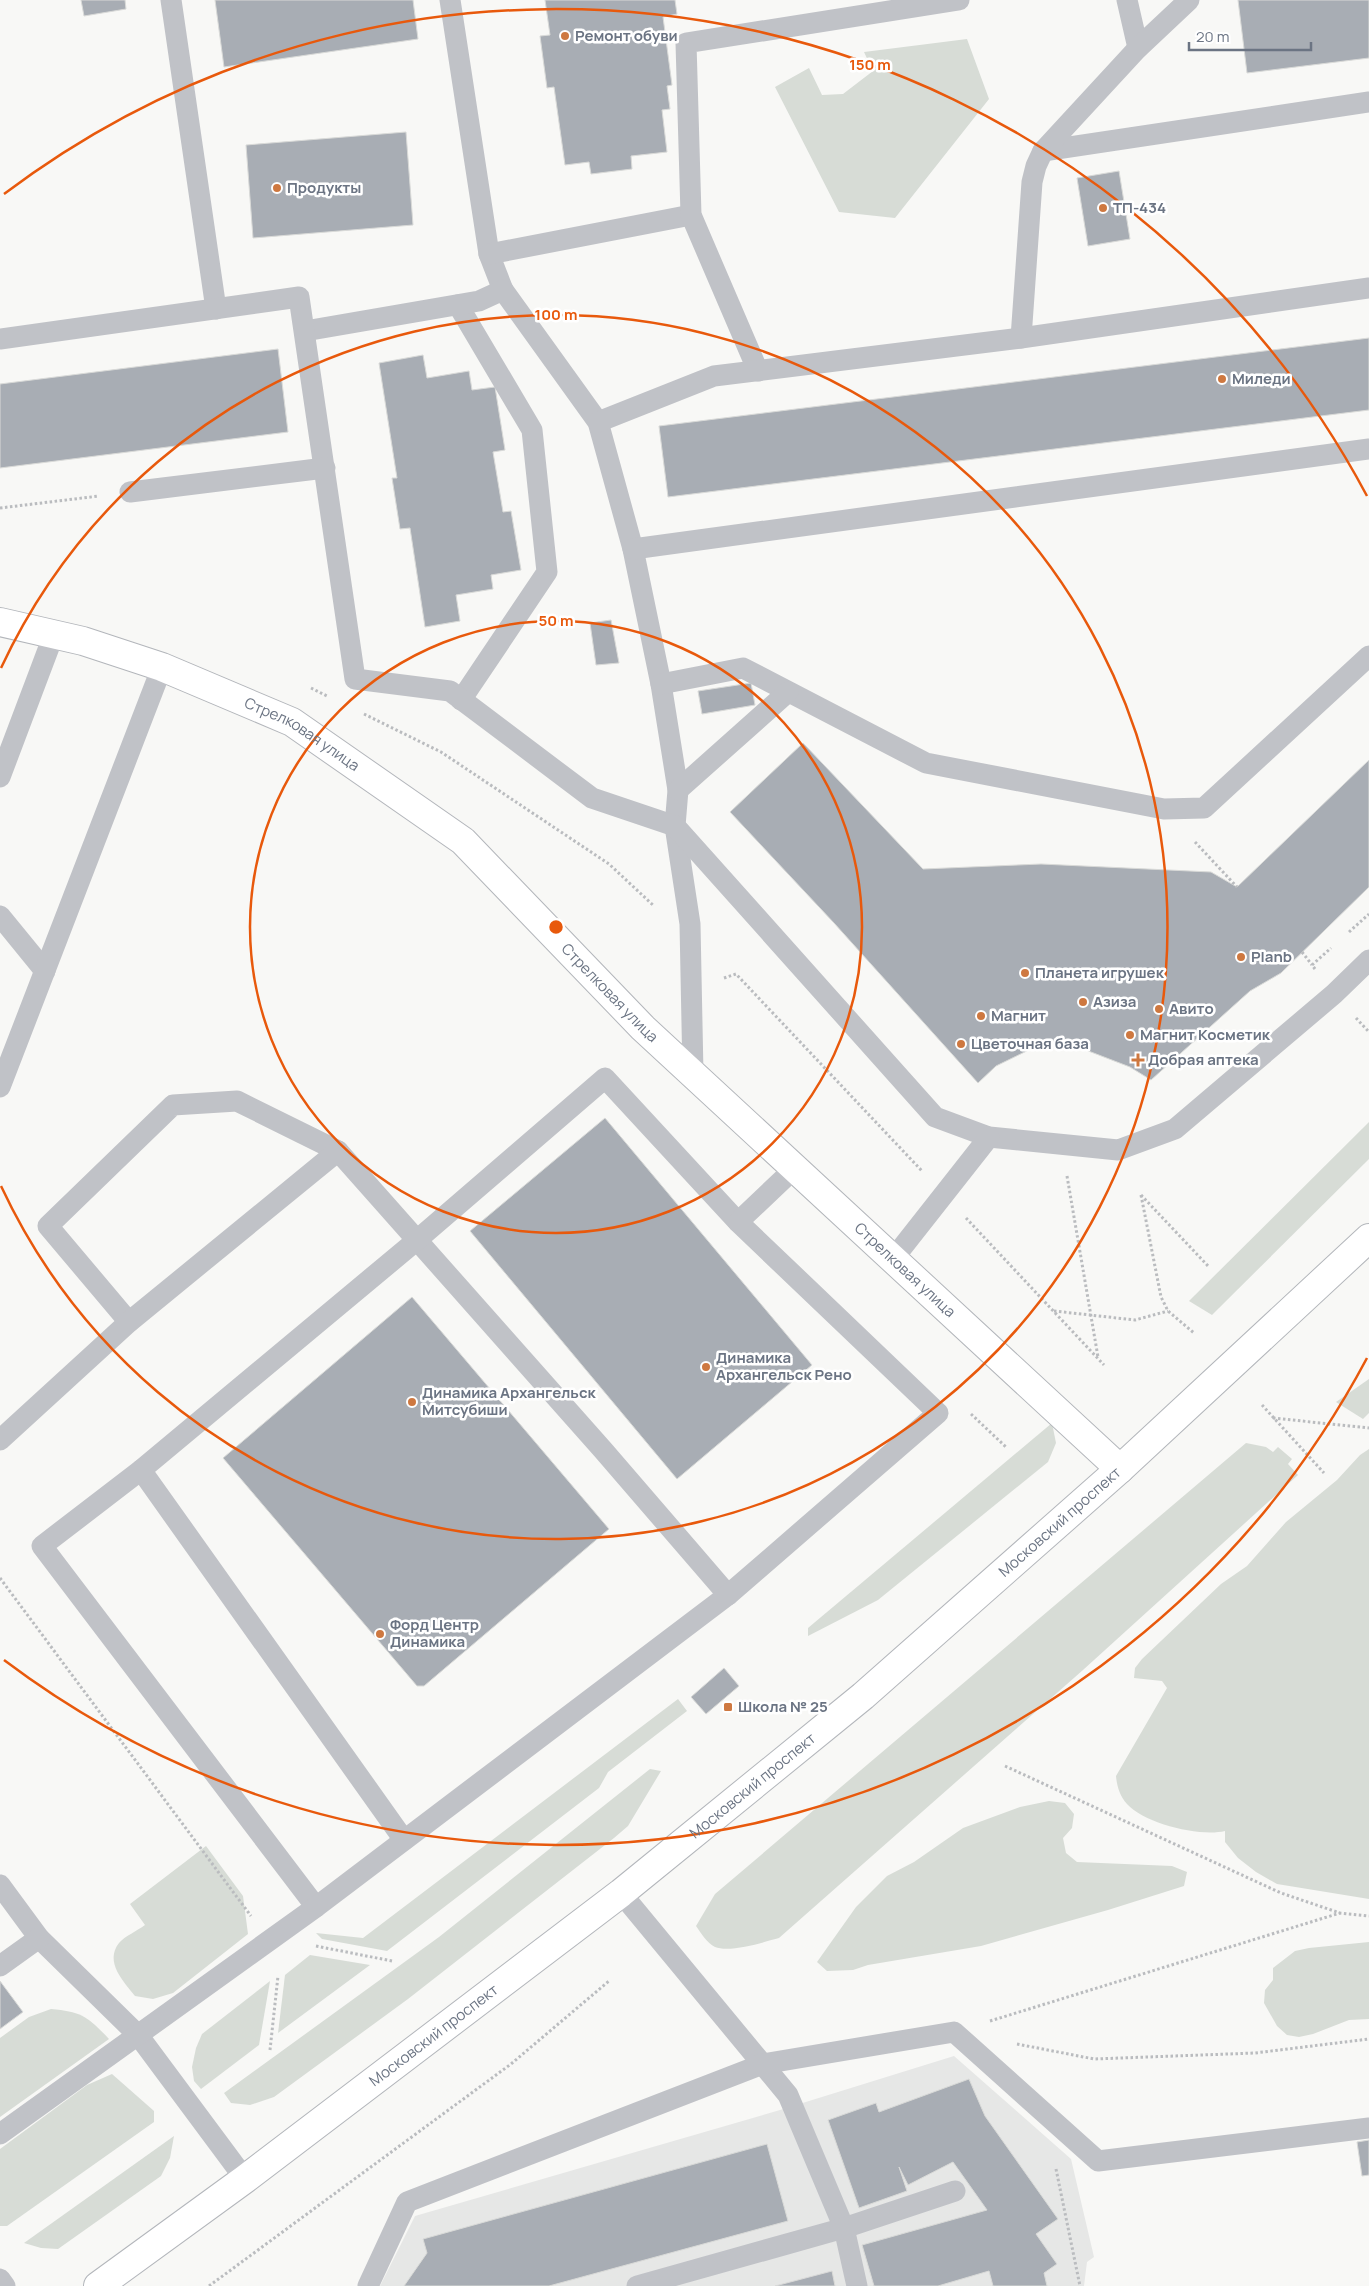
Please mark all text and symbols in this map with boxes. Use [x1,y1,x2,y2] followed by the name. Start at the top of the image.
[1189,20,1312,52] scale bar
[575,25,678,46] place label: Ремонт обуви
[1196,26,1229,47] text: 20 m
[559,30,571,42] marker: Ремонт обуви
[849,54,891,75] text: 150 m
[287,177,361,198] place label: Продукты
[271,182,283,194] marker: Продукты
[1113,197,1166,218] place label: ТП-434
[1097,202,1109,214] marker: ТП-434
[535,304,577,325] text: 100 m
[1232,368,1291,389] place label: Миледи
[1216,373,1228,385] marker: Миледи
[538,610,574,631] text: 50 m
[241,692,364,776] street label: Стрелковая улица
[547,918,565,936] centre of rings
[557,938,663,1047] street label: Стрелковая улица
[1251,946,1292,967] place label: Planb
[1235,951,1247,963] marker: Planb
[1035,962,1165,983] place label: Планета игрушек
[1019,967,1031,979] marker: Планета игрушек
[1093,991,1136,1012] place label: Азиза
[1077,996,1089,1008] marker: Азиза
[1169,998,1214,1019] place label: Авито
[1153,1003,1165,1015] marker: Авито
[991,1005,1046,1026] place label: Магнит
[975,1010,987,1022] marker: Магнит
[1140,1024,1271,1045] place label: Магнит Косметик
[1124,1029,1136,1041] marker: Магнит Косметик
[971,1033,1089,1054] place label: Цветочная база
[955,1038,967,1050] marker: Цветочная база
[1148,1049,1259,1070] place label: Добрая аптека
[1132,1054,1144,1066] marker: Добрая аптека
[850,1218,960,1322] street label: Стрелковая улица
[716,1347,852,1385] place label: Динамика Архангельск Рено
[700,1361,712,1373] marker: Динамика Архангельск Рено
[422,1382,597,1420] place label: Динамика Архангельск Митсубиши
[406,1396,418,1408] marker: Динамика Архангельск Митсубиши
[994,1462,1126,1582] street label: Московский проспект
[390,1614,479,1652] place label: Форд Центр Динамика
[374,1628,386,1640] marker: Форд Центр Динамика
[738,1696,828,1717] place label: Школа № 25
[722,1701,734,1713] marker: Школа № 25
[685,1728,820,1843] street label: Московский проспект
[365,1979,503,2091] street label: Московский проспект

